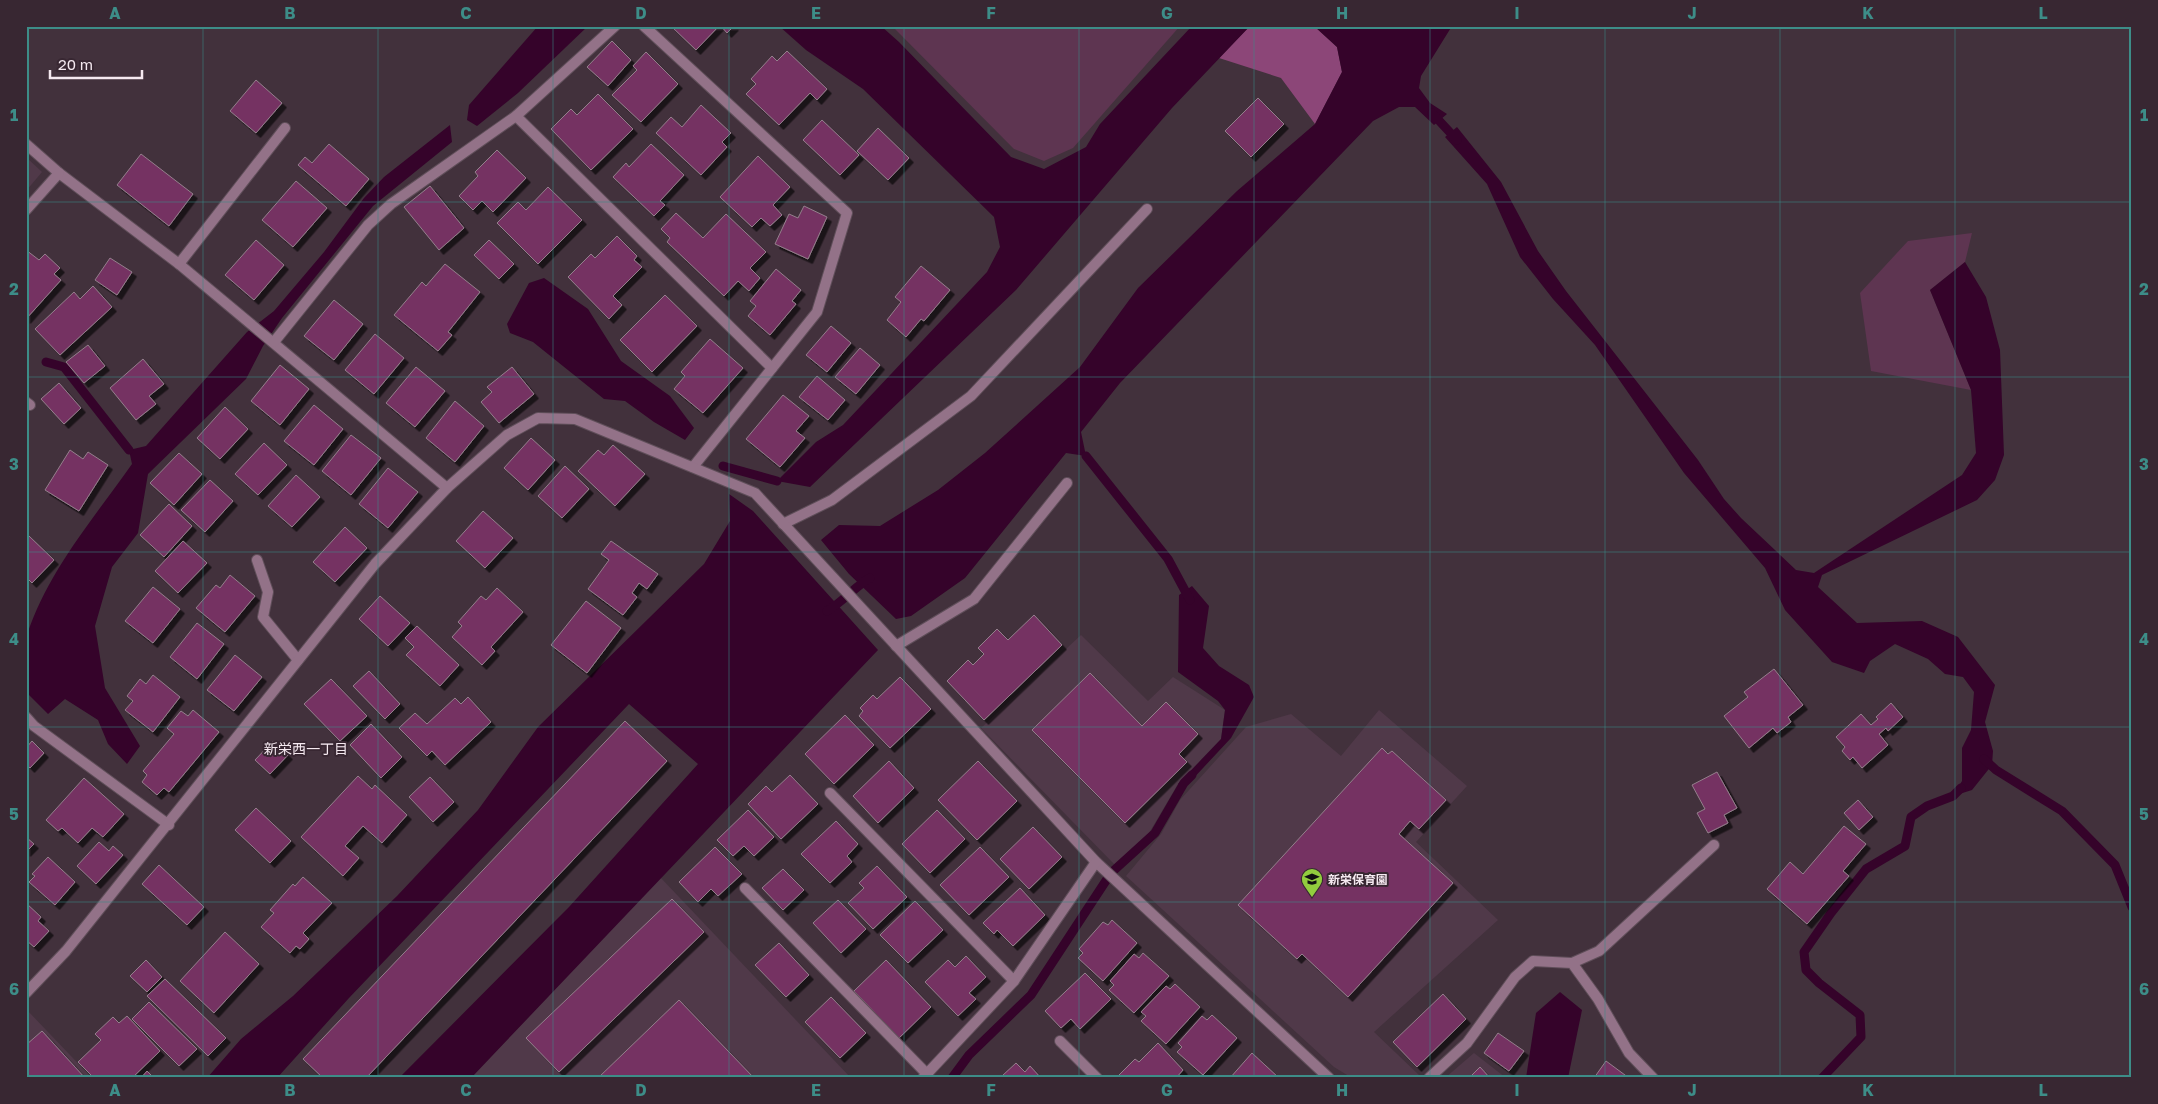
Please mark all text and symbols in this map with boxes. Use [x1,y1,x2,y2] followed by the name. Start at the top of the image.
[109,3,121,23] text: A
[284,3,296,23] text: B
[460,3,472,23] text: C
[635,3,647,23] text: D
[811,3,821,23] text: E
[986,3,996,23] text: F
[1161,3,1173,23] text: G
[1336,3,1348,23] text: H
[1514,3,1520,23] text: I
[1687,3,1697,23] text: J
[1862,3,1874,23] text: K
[2038,3,2048,23] text: L
[50,48,142,80] scale bar
[58,55,93,73] text: 20 m
[10,105,18,125] text: 1
[2140,105,2148,125] text: 1
[9,279,19,299] text: 2
[2139,279,2149,299] text: 2
[9,454,19,474] text: 3
[2139,454,2149,474] text: 3
[9,629,19,649] text: 4
[2139,629,2149,649] text: 4
[264,740,348,757] district label: 新栄西一丁目
[9,804,19,824] text: 5
[2139,804,2149,824] text: 5
[1300,867,1324,898] school or university icon: 新栄保育園
[1328,872,1388,887] place label: 新栄保育園
[9,979,19,999] text: 6
[2139,979,2149,999] text: 6
[109,1080,121,1100] text: A
[284,1080,296,1100] text: B
[460,1080,472,1100] text: C
[635,1080,647,1100] text: D
[811,1080,821,1100] text: E
[986,1080,996,1100] text: F
[1161,1080,1173,1100] text: G
[1336,1080,1348,1100] text: H
[1514,1080,1520,1100] text: I
[1687,1080,1697,1100] text: J
[1862,1080,1874,1100] text: K
[2038,1080,2048,1100] text: L

